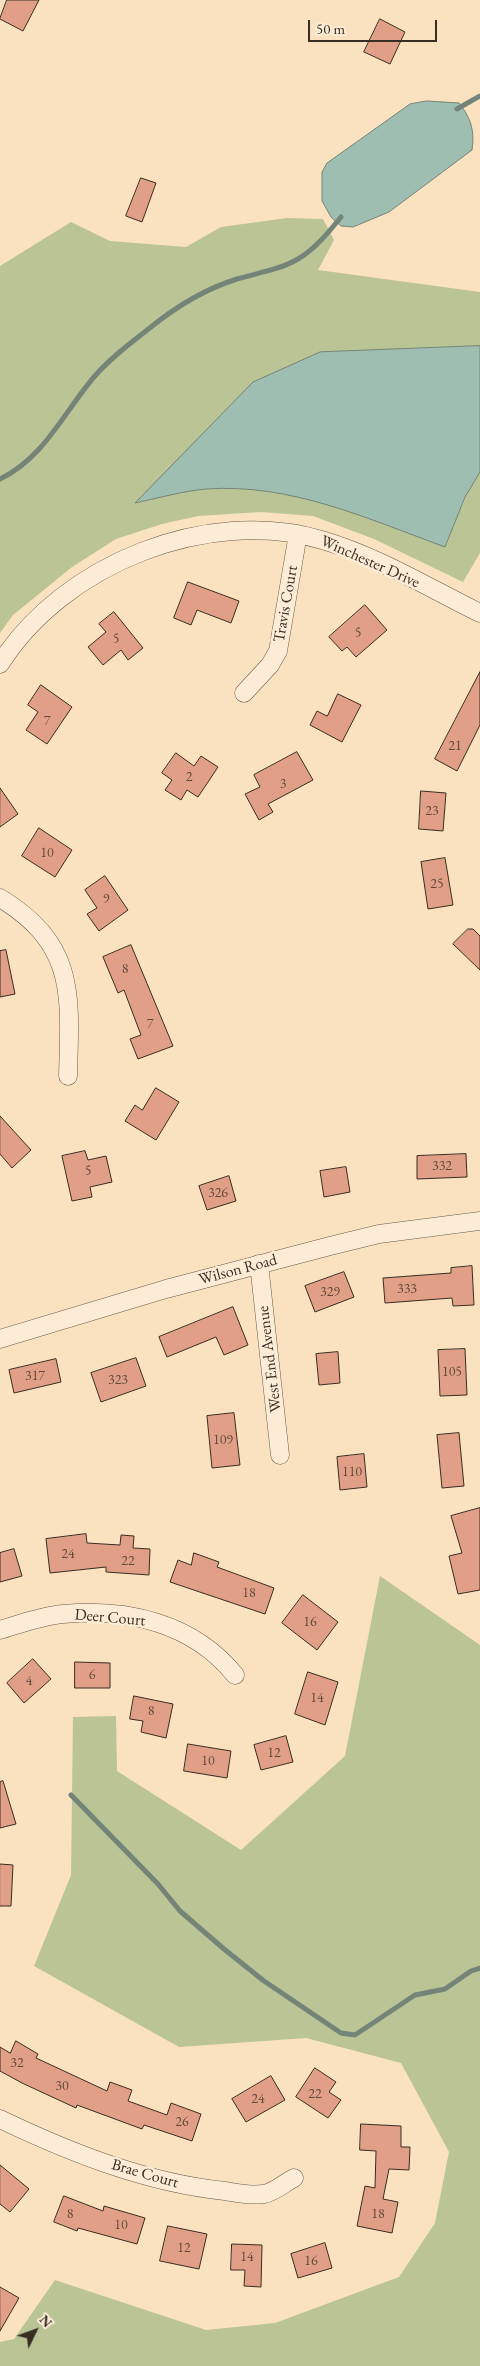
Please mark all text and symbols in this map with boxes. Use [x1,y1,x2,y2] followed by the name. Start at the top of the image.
[310,10,439,42] scale bar
[316,19,345,38] text: 50 m
[317,532,423,592] street label: Winchester Drive
[270,564,302,644] street label: Travis Court
[355,625,361,641] house number: 5
[113,631,119,647] house number: 5
[44,713,50,729] house number: 7
[448,738,462,754] house number: 21
[186,769,192,785] house number: 2
[280,776,286,792] house number: 3
[425,803,439,819] house number: 23
[40,845,54,861] house number: 10
[430,876,444,892] house number: 25
[103,891,109,907] house number: 9
[122,961,128,977] house number: 8
[147,1016,153,1032] house number: 7
[432,1158,452,1174] house number: 332
[85,1163,91,1179] house number: 5
[208,1185,228,1201] house number: 326
[197,1250,279,1290] street label: Wilson Road
[397,1281,417,1297] house number: 333
[320,1284,340,1300] house number: 329
[254,1305,286,1413] street label: West End Avenue
[442,1364,462,1380] house number: 105
[25,1368,45,1384] house number: 317
[108,1372,128,1388] house number: 323
[213,1432,233,1448] house number: 109
[342,1464,362,1480] house number: 110
[61,1546,75,1562] house number: 24
[121,1553,135,1569] house number: 22
[242,1585,256,1601] house number: 18
[74,1605,146,1631] street label: Deer Court
[303,1614,317,1630] house number: 16
[89,1667,95,1683] house number: 6
[26,1673,32,1689] house number: 4
[310,1690,324,1706] house number: 14
[148,1703,154,1719] house number: 8
[267,1745,281,1761] house number: 12
[201,1753,215,1769] house number: 10
[10,2055,24,2071] house number: 32
[55,2078,69,2094] house number: 30
[308,2086,322,2102] house number: 22
[251,2091,265,2107] house number: 24
[175,2114,189,2130] house number: 26
[109,2155,181,2193] street label: Brae Court
[67,2206,73,2222] house number: 8
[371,2206,385,2222] house number: 18
[114,2217,128,2233] house number: 10
[177,2240,191,2256] house number: 12
[240,2249,254,2265] house number: 14
[304,2253,318,2269] house number: 16
[10,2306,60,2356] north arrow
[36,2311,57,2331] text: N

